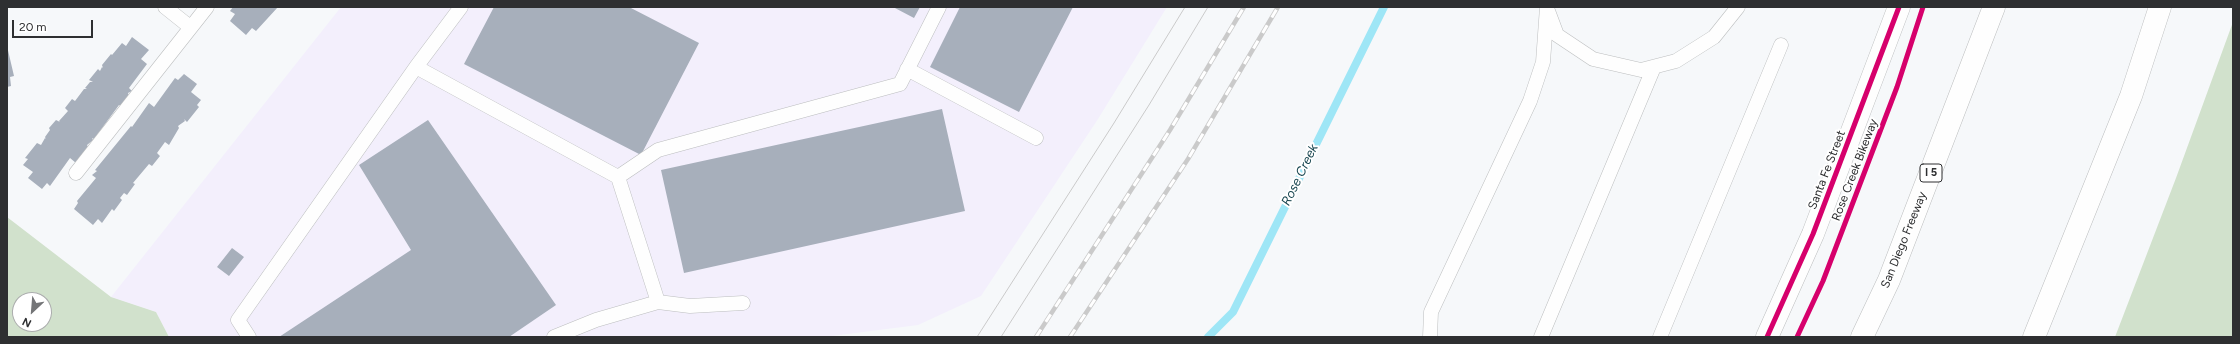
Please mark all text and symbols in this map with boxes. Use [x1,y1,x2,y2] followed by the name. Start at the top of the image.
[14,12,95,38] scale bar
[19,20,47,34] text: 20 m
[1829,117,1881,223] street label: Rose Creek Bikeway
[1805,129,1849,211] street label: Santa Fe Street
[1278,142,1322,208] water label: Rose Creek
[1920,164,1942,182] road number: I 5
[1878,190,1930,290] street label: San Diego Freeway
[12,292,52,332] north arrow
[20,315,34,330] text: N

